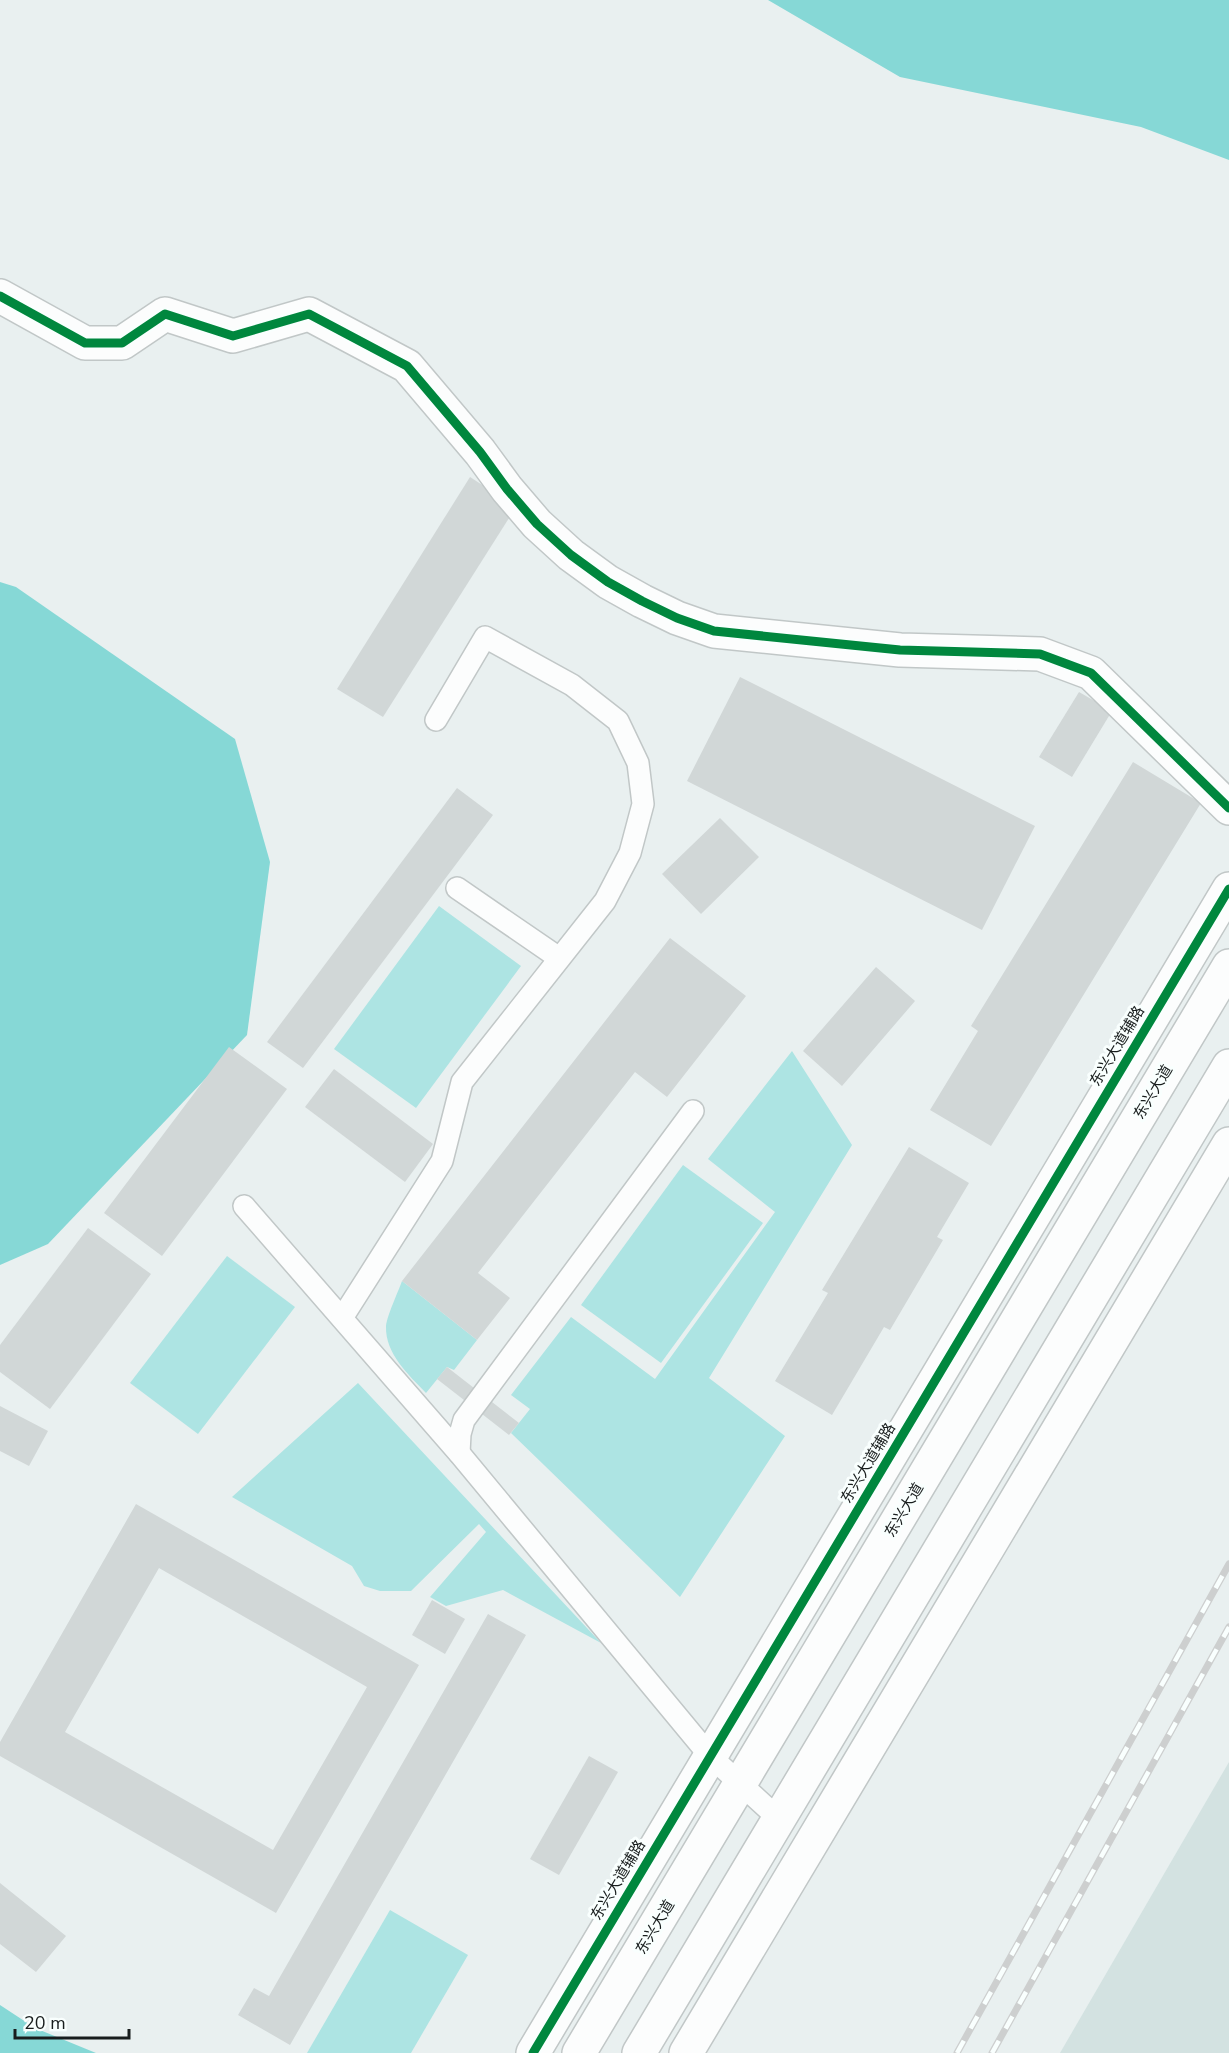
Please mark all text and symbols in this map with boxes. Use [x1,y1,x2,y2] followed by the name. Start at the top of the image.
[1085,1002,1149,1090] street label: 东兴大道辅路
[1129,1061,1177,1123] street label: 东兴大道
[836,1419,900,1507] street label: 东兴大道辅路
[880,1479,928,1541] street label: 东兴大道
[586,1836,650,1924] street label: 东兴大道辅路
[631,1896,679,1958] street label: 东兴大道
[15,2002,129,2040] scale bar
[24,2011,66,2035] text: 20 m

